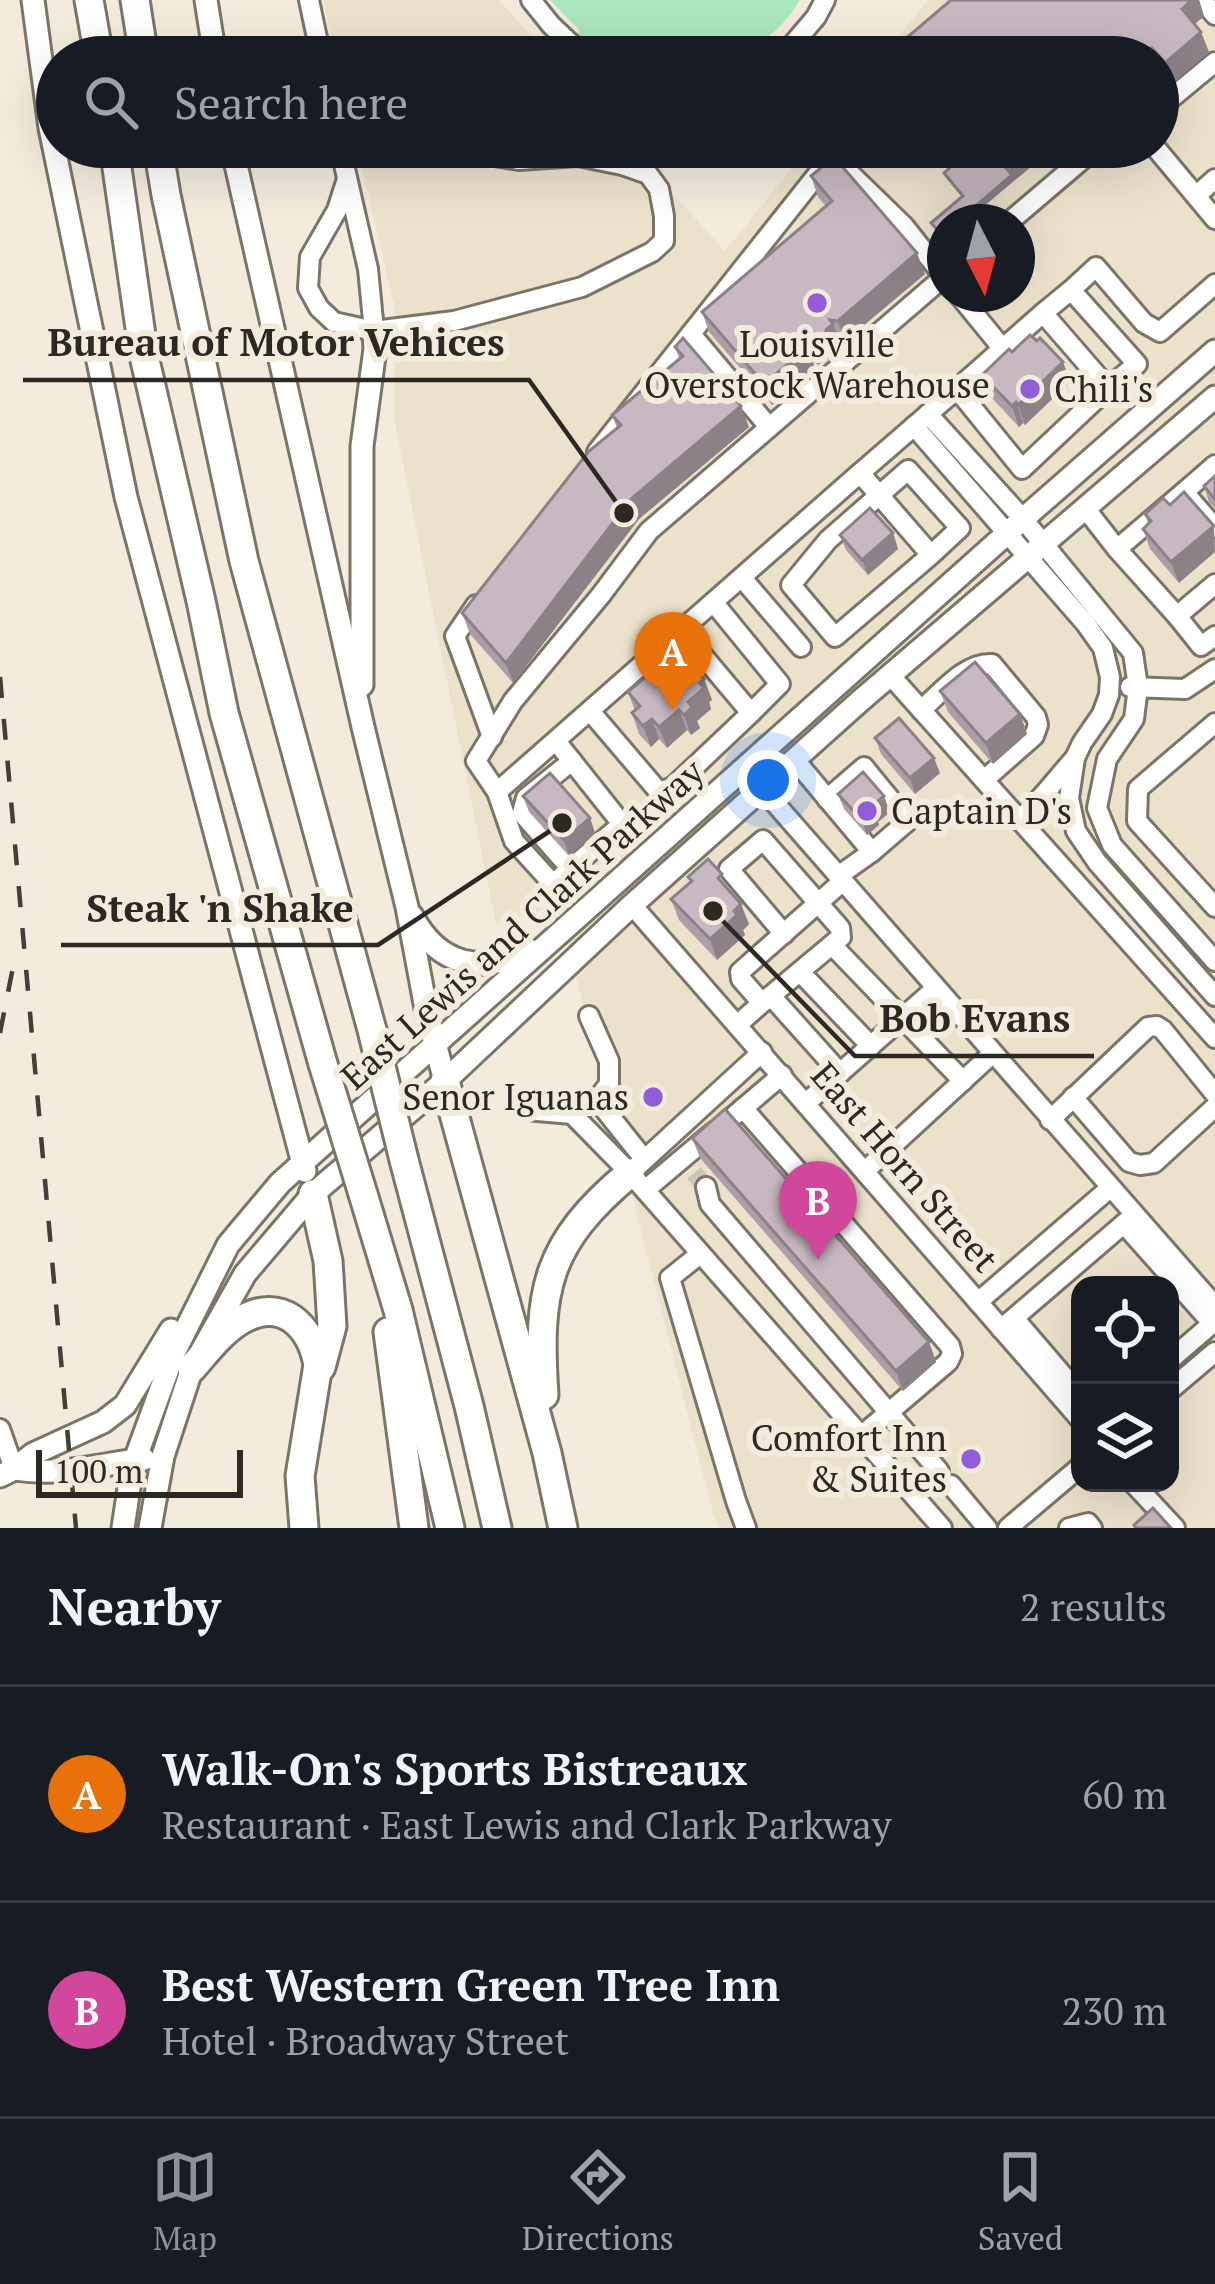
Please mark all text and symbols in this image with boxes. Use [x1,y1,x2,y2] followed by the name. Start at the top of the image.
[36,36,1179,168] search box
[78,69,144,135] icon: search
[174,72,408,132] text: Search here
[927,204,1035,312] north arrow
[804,290,830,316] marker: Louisville Overstock Warehouse
[23,305,529,380] callout: Bureau of Motor Vehices
[47,315,505,367] text: Bureau of Motor Vehices
[644,320,990,408] place label: Louisville Overstock Warehouse
[1054,365,1153,412] place label: Chili's
[1017,376,1043,402] marker: Chili's
[634,612,712,711] pin: A
[330,748,713,1099] street label: East Lewis and Clark Parkway
[738,750,798,810] your location
[891,787,1072,834] place label: Captain D's
[854,798,880,824] marker: Captain D's
[61,870,378,945] callout: Steak 'n Shake
[86,881,354,933] text: Steak 'n Shake
[855,981,1094,1056] callout: Bob Evans
[880,991,1070,1043] text: Bob Evans
[801,1052,1009,1281] street label: East Horn Street
[402,1073,629,1120] place label: Senor Iguanas
[640,1084,666,1110] marker: Senor Iguanas
[779,1161,857,1260] pin: B
[1071,1276,1179,1492] map controls
[1071,1276,1179,1384] button: locate
[1071,1384,1179,1492] button: layers
[751,1414,947,1502] place label: Comfort Inn & Suites
[36,1444,243,1497] scale bar
[958,1446,984,1472] marker: Comfort Inn & Suites
[54,1449,143,1492] text: 100 m
[48,1572,221,1640] text: Nearby
[1020,1580,1167,1632] text: 2 results
[162,1738,748,1798] text: Walk-On's Sports Bistreaux
[73,1768,101,1820] text: A
[1082,1768,1167,1820] text: 60 m
[162,1798,891,1850] text: Restaurant · East Lewis and Clark Parkway
[162,1954,780,2014] text: Best Western Green Tree Inn
[74,1984,100,2036] text: B
[1062,1984,1167,2036] text: 230 m
[162,2014,569,2066] text: Hotel · Broadway Street
[152,2144,218,2259] tab: Map
[522,2144,674,2259] tab: Directions
[978,2144,1063,2259] tab: Saved

